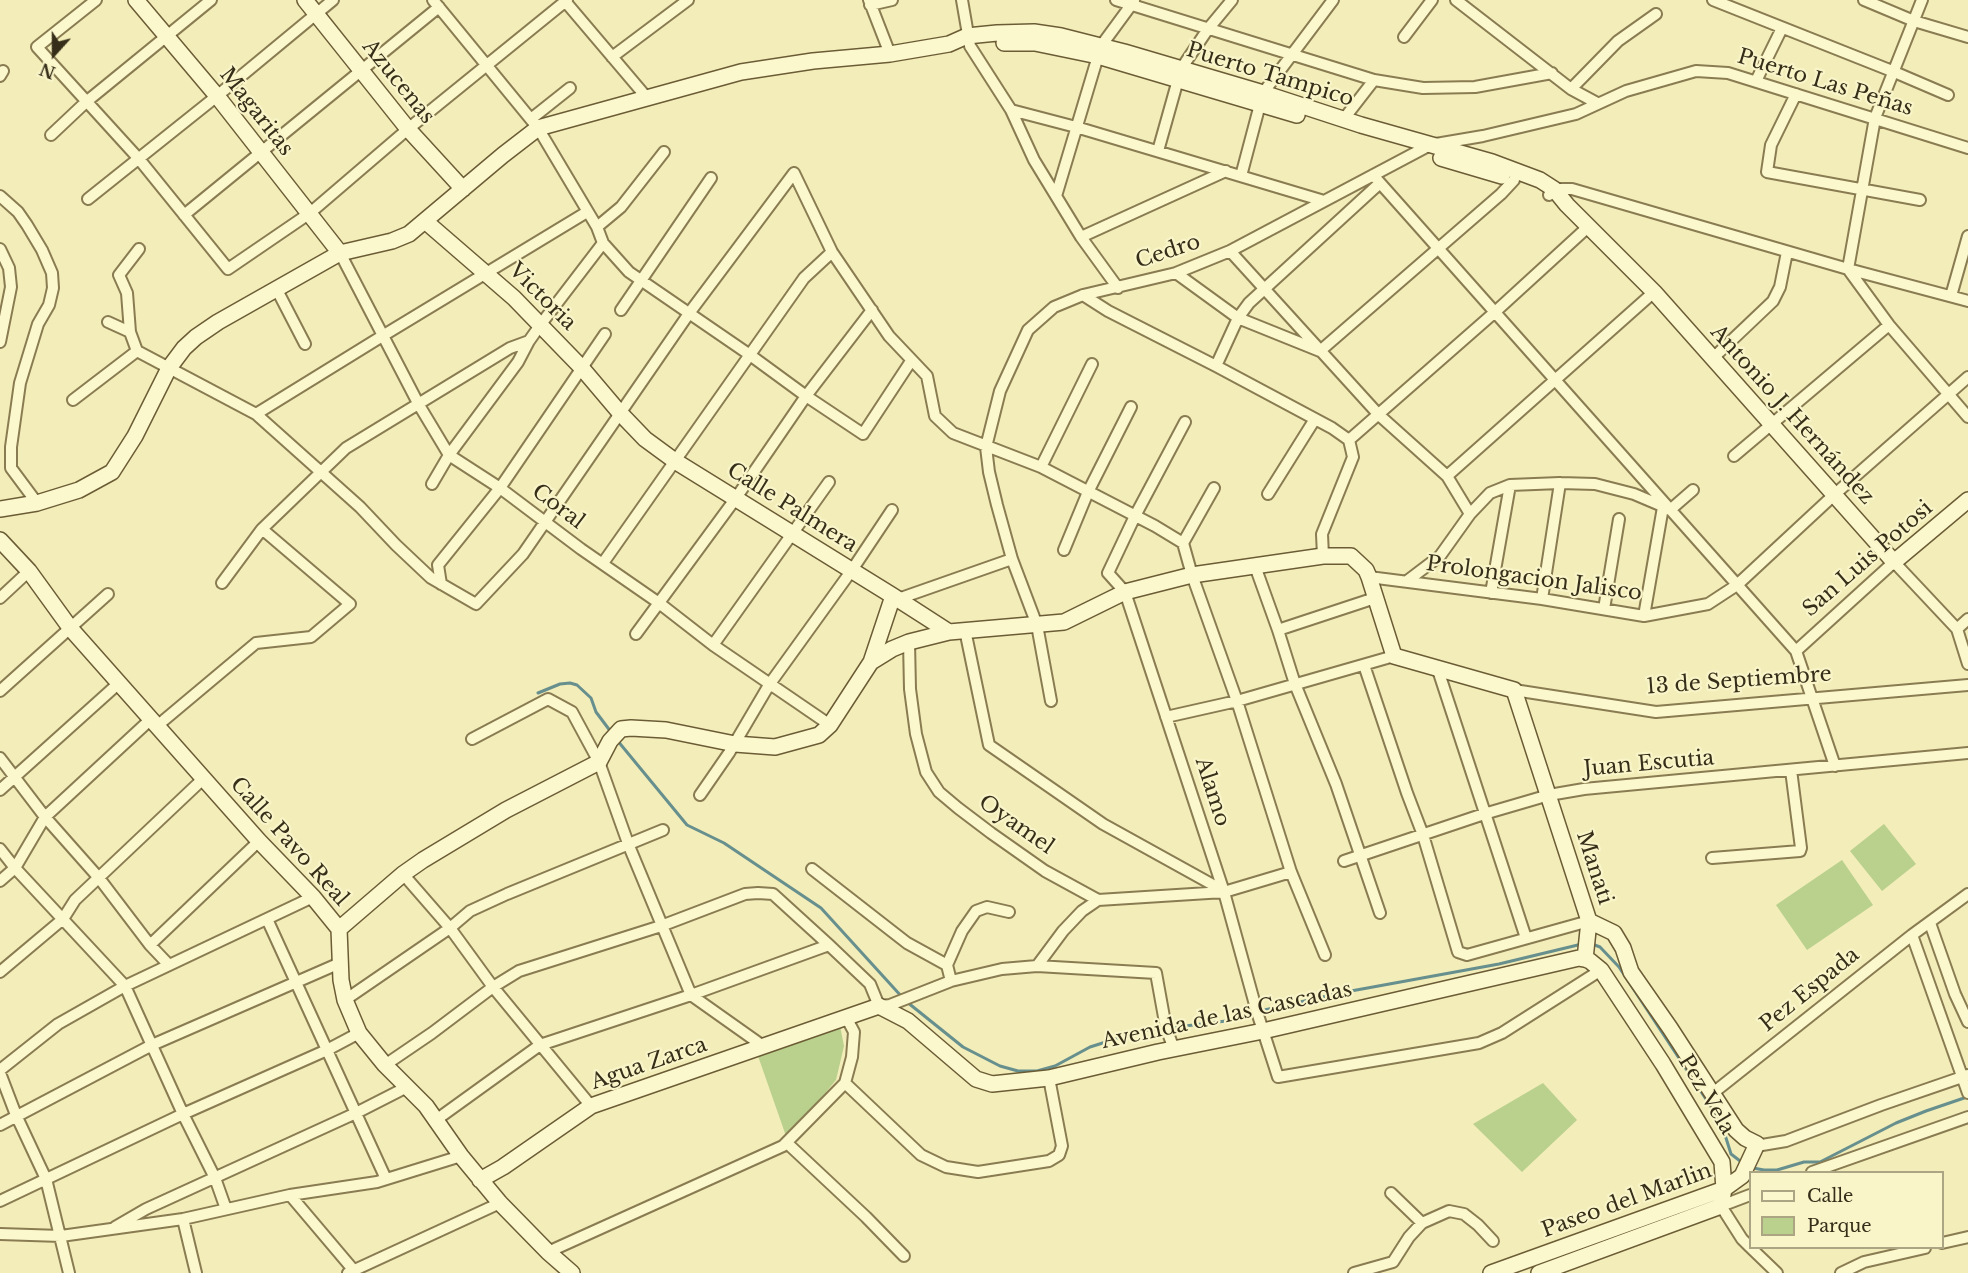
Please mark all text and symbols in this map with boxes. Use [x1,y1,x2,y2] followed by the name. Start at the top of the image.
[24,24,84,84] north arrow
[356,35,440,129] street label: Azucenas
[1183,38,1357,112] street label: Puerto Tampico
[1734,44,1916,122] street label: Puerto Las Peñas
[37,59,58,83] text: N
[214,63,298,161] street label: Magaritas
[1132,230,1204,274] street label: Cedro
[503,258,581,336] street label: Victoria
[1705,320,1879,510] street label: Antonio J. Hernández
[722,458,862,558] street label: Calle Palmera
[527,479,589,535] street label: Coral
[1798,496,1938,622] street label: San Luis Potosi
[1425,551,1643,607] street label: Prolongacion Jalisco
[1646,662,1832,700] street label: 13 de Septiembre
[1583,746,1715,782] street label: Juan Escutia
[1189,754,1235,830] street label: Alamo
[225,772,353,912] street label: Calle Pavo Real
[974,790,1058,860] street label: Oyamel
[1570,828,1618,908] street label: Manati
[1755,942,1865,1038] street label: Pez Espada
[1099,977,1355,1055] street label: Avenida de las Cascadas
[588,1032,710,1096] street label: Agua Zarca
[1672,1050,1740,1140] street label: Pez Vela
[1538,1159,1716,1243] street label: Paseo del Marlin
[1749,1171,1944,1249] legend
[1807,1185,1853,1207] text: Calle
[1807,1215,1872,1237] text: Parque

